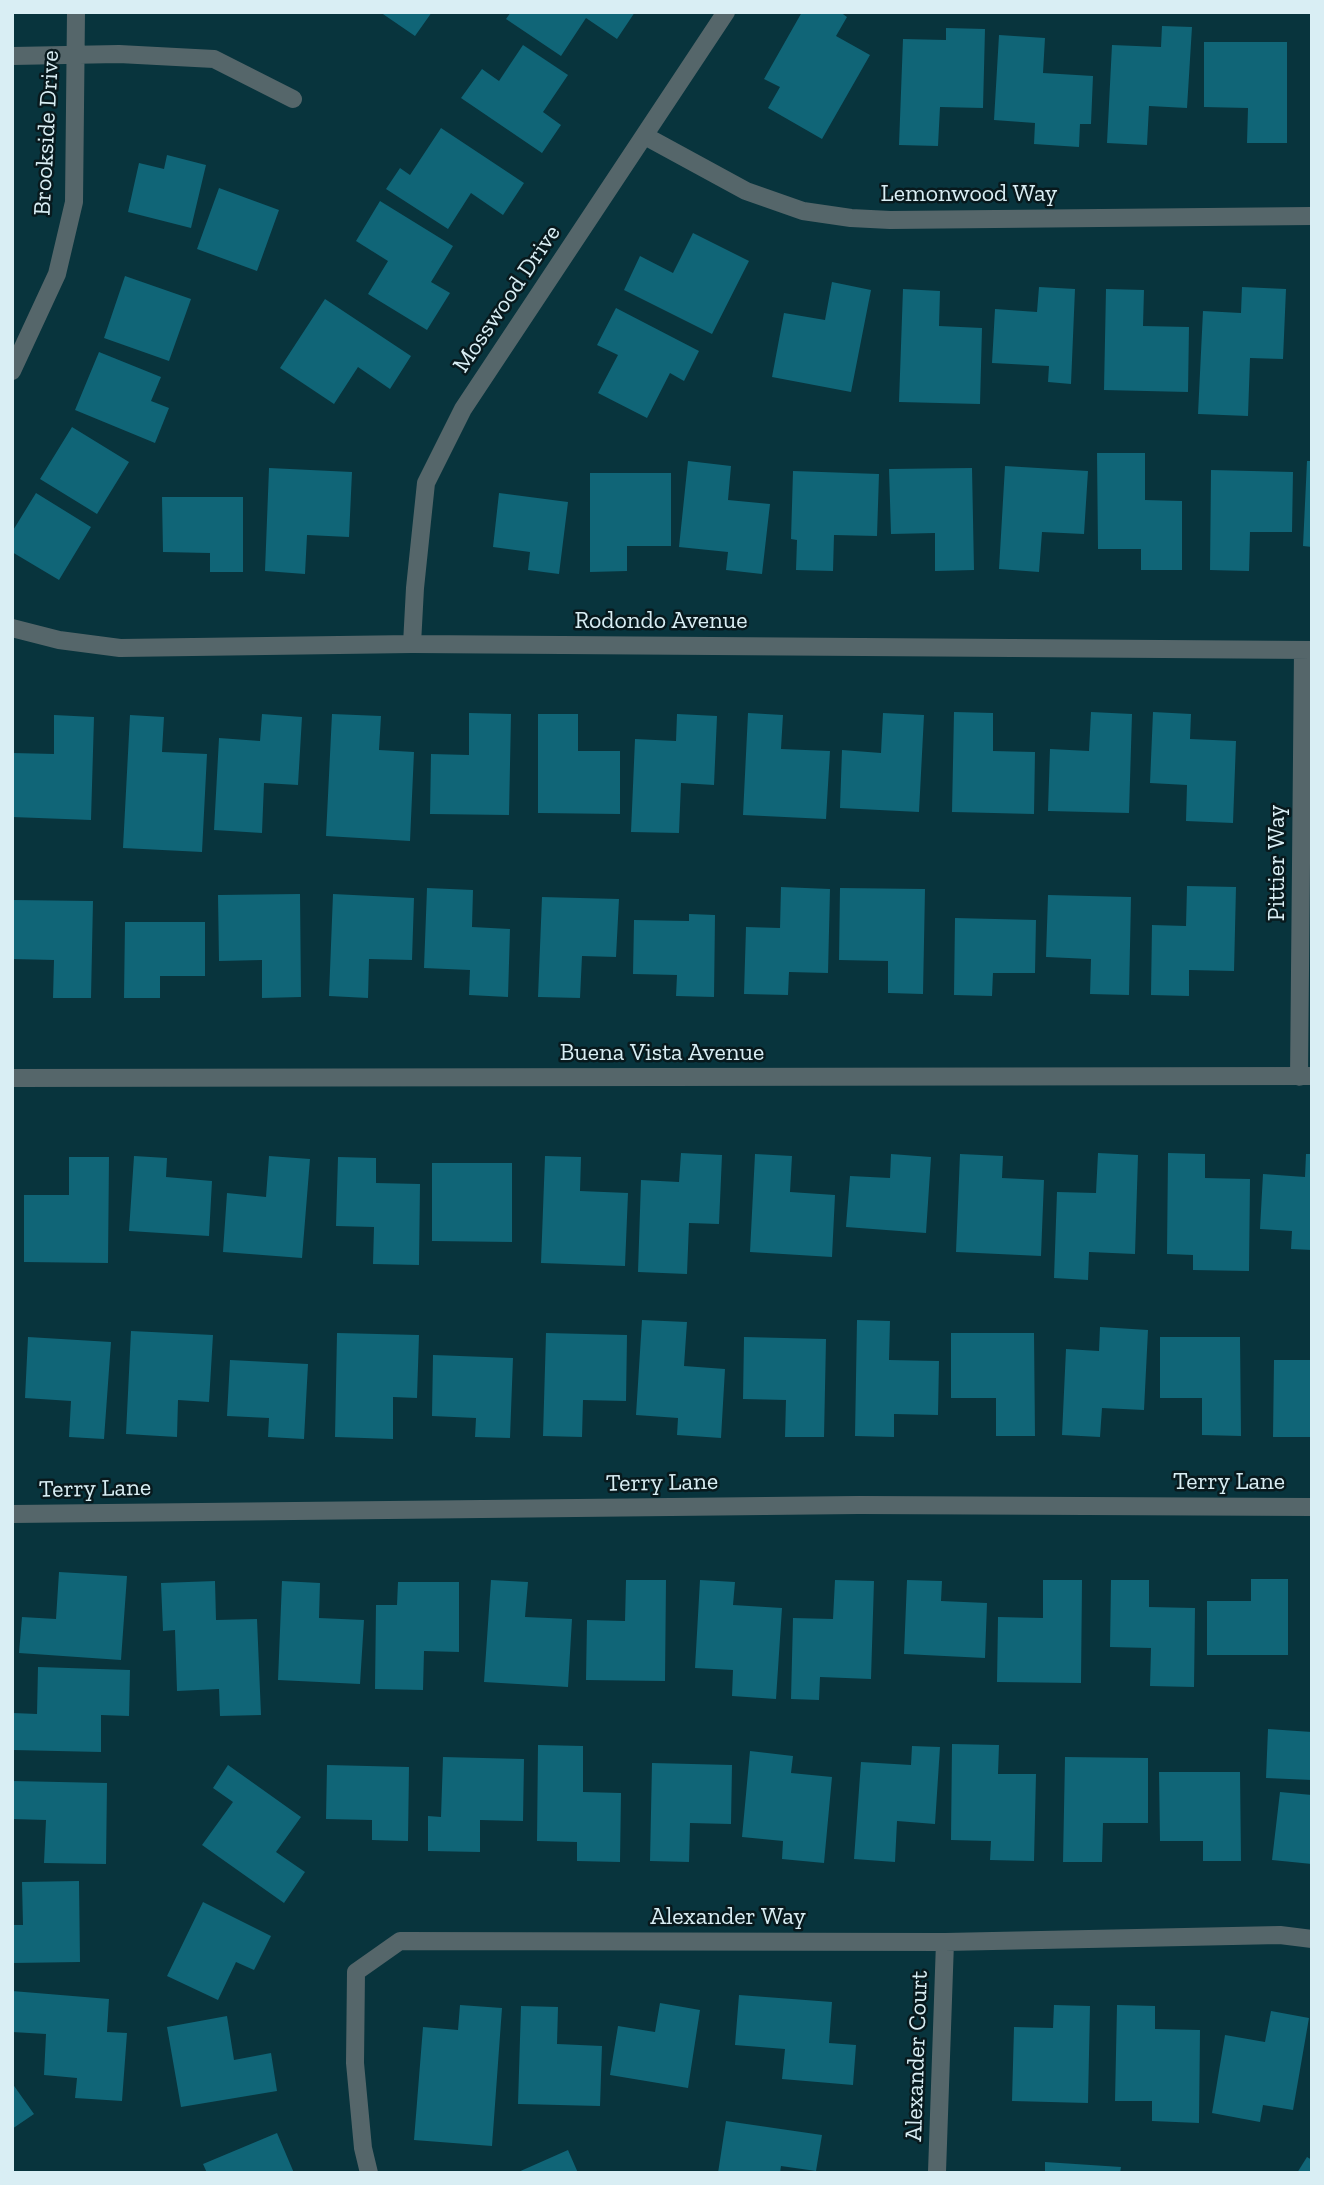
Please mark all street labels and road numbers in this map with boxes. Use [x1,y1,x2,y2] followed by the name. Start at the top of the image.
[28,50,66,216] street label: Brookside Drive
[881,180,1057,208] street label: Lemonwood Way
[447,220,567,378] street label: Mosswood Drive
[574,607,748,635] street label: Rodondo Avenue
[1263,805,1291,921] street label: Pittier Way
[560,1039,764,1067] street label: Buena Vista Avenue
[606,1468,718,1498] street label: Terry Lane
[1173,1468,1285,1496] street label: Terry Lane
[39,1474,151,1504] street label: Terry Lane
[650,1903,806,1931] street label: Alexander Way
[900,1970,934,2142] street label: Alexander Court

